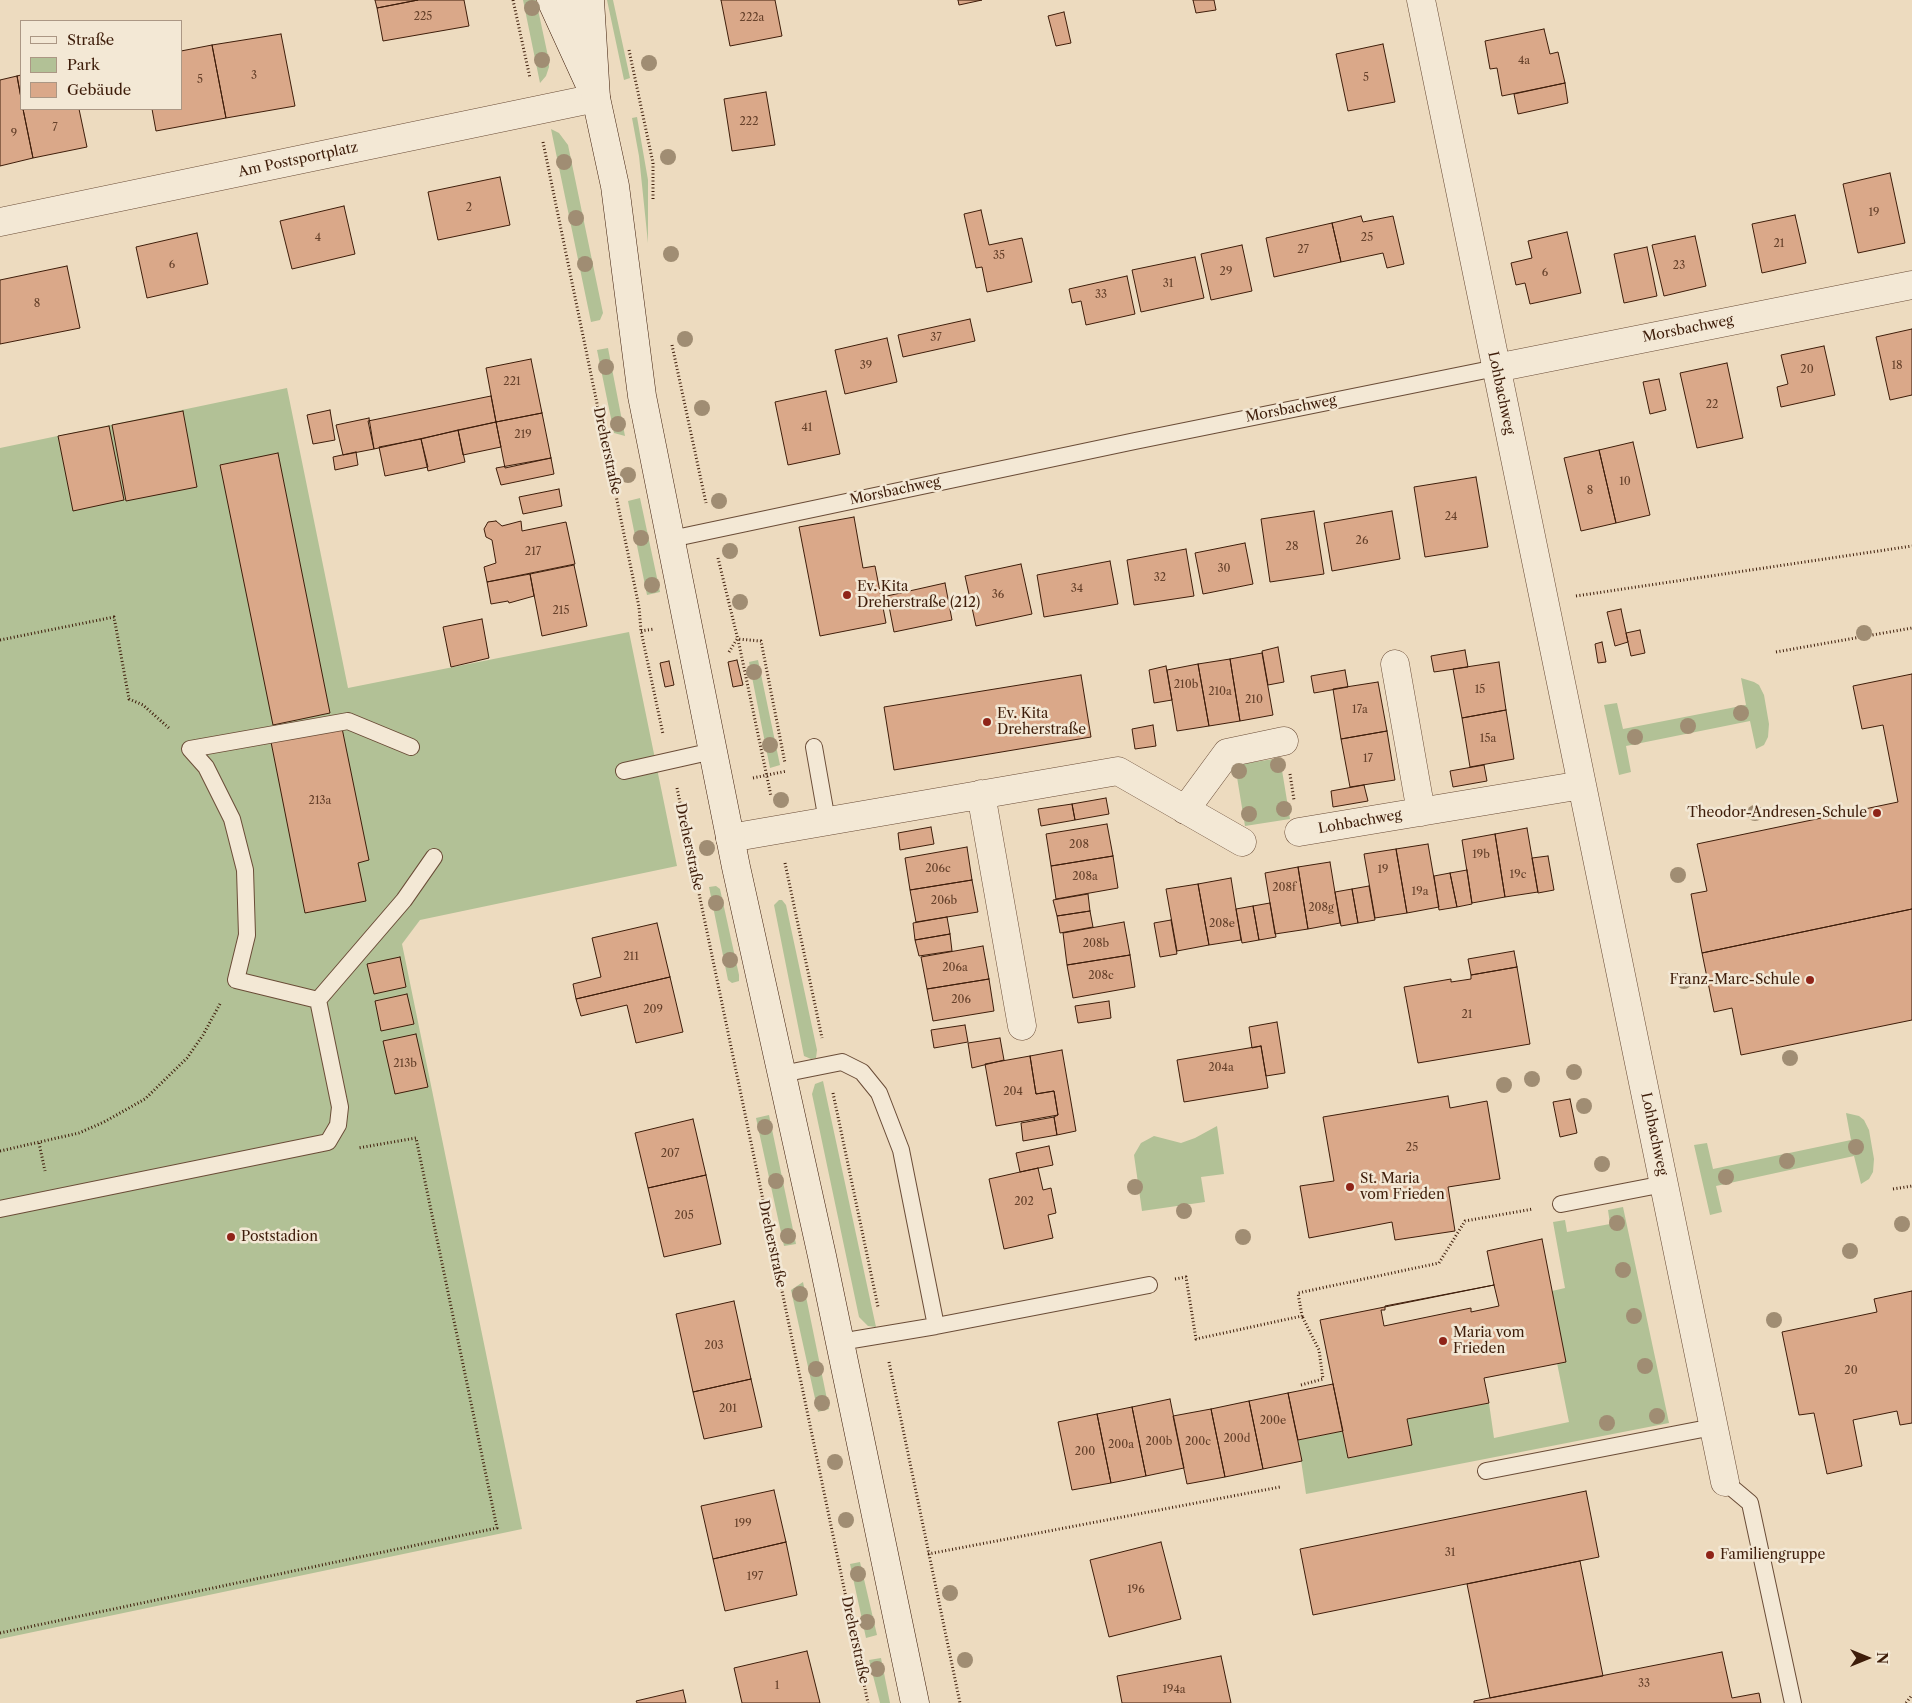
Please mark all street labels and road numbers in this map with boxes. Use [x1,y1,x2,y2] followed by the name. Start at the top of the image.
[237,139,359,181] street label: Am Postsportplatz
[1641,312,1735,346] street label: Morsbachweg
[1484,350,1518,436] street label: Lohbachweg
[1244,392,1338,426] street label: Morsbachweg
[590,406,624,496] street label: Dreherstraße
[848,473,942,509] street label: Morsbachweg
[672,802,706,892] street label: Dreherstraße
[1317,806,1403,838] street label: Lohbachweg
[1637,1091,1671,1177] street label: Lohbachweg
[755,1199,789,1289] street label: Dreherstraße
[838,1595,872,1685] street label: Dreherstraße

